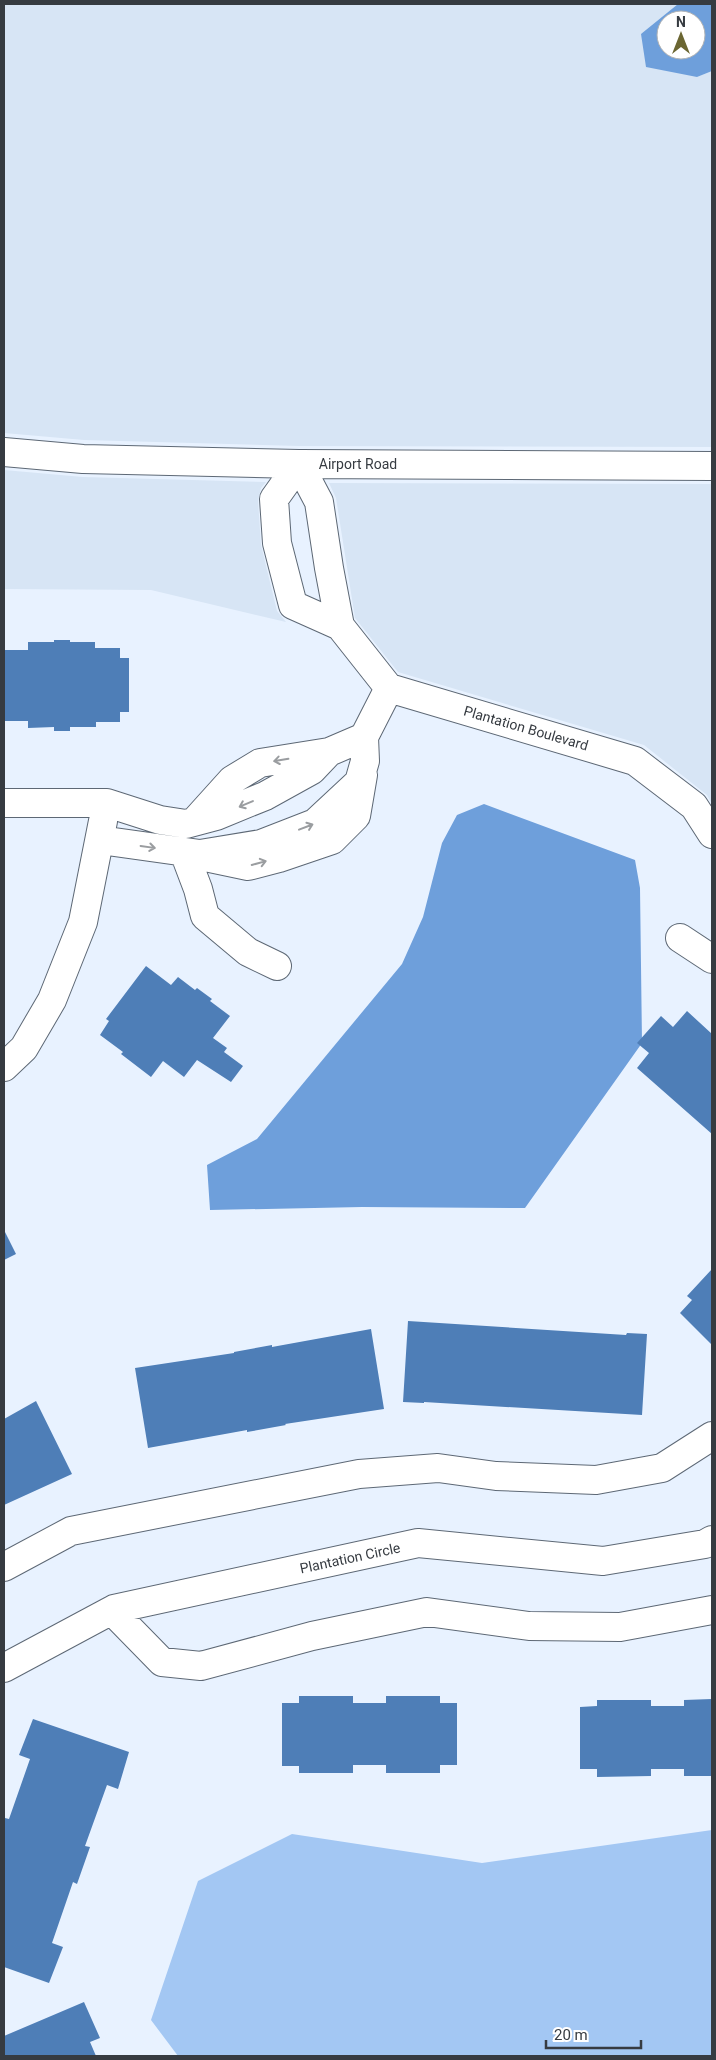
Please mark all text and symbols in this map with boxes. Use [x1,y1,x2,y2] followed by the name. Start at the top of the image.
[656,10,706,60] north arrow
[676,14,686,30] text: N
[319,456,397,472] street label: Airport Road
[462,703,590,753] street label: Plantation Boulevard
[274,755,290,765] one-way arrow
[239,800,255,809] one-way arrow
[298,822,313,831] one-way arrow
[139,842,155,852] one-way arrow
[250,858,266,867] one-way arrow
[298,1540,402,1576] street label: Plantation Circle
[546,2018,641,2050] scale bar
[554,2026,588,2044] text: 20 m

